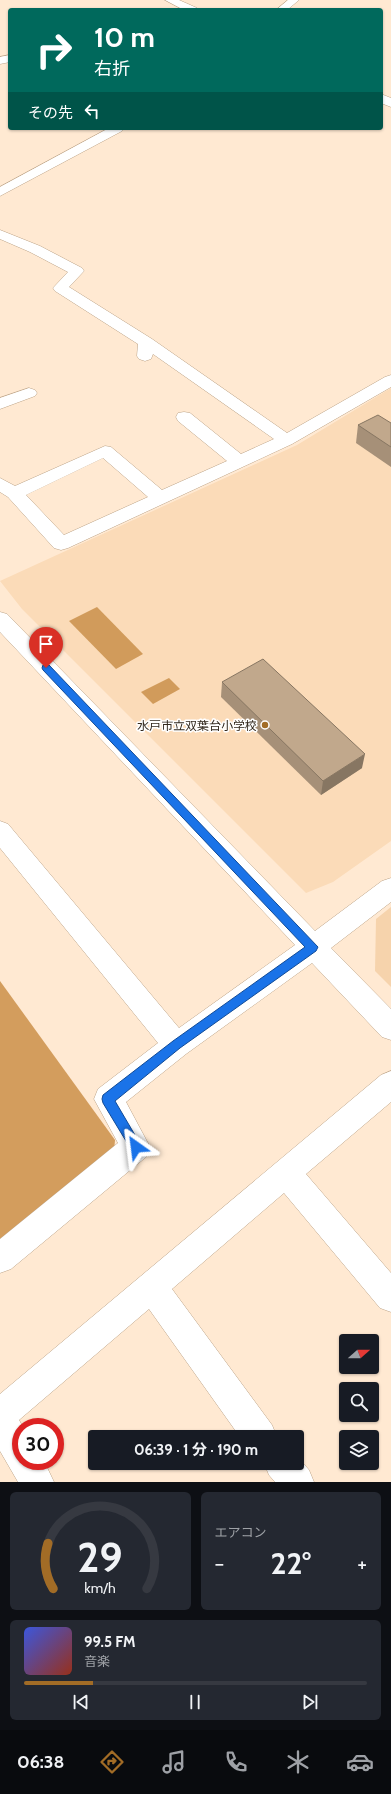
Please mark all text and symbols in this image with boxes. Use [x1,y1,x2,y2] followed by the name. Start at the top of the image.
[94,20,155,54] text: 10 m
[28,24,80,76] icon: right
[94,58,130,80] text: 右折
[81,100,103,122] icon: left
[28,104,73,122] text: その先
[29,627,63,668] pin
[35,633,57,655] icon: arrive
[137,718,257,733] place label: 水戸市立双葉台小学校
[260,720,270,730] marker: 水戸市立双葉台小学校
[115,1126,157,1168] position arrow
[339,1334,379,1374] north arrow
[339,1334,379,1470] map controls
[339,1382,379,1422] button: search
[12,1418,64,1470] speed limit sign: 30
[339,1430,379,1470] button: layers
[134,1441,258,1459] text: 06:39 · 1 分 · 190 m
[215,1524,267,1540] text: エアコン
[78,1532,123,1582] text: 29
[271,1545,311,1582] text: 22°
[215,1550,224,1577] text: −
[357,1550,367,1577] text: +
[85,1579,116,1597] text: km/h
[84,1633,136,1651] text: 99.5 FM
[84,1653,110,1669] text: 音楽
[70,1691,92,1713] icon: previous
[184,1691,206,1713] icon: pause
[299,1691,321,1713] icon: next
[98,1748,126,1776] icon: directions
[160,1748,188,1776] icon: music
[222,1748,250,1776] icon: phone
[284,1748,312,1776] icon: climate
[346,1748,374,1776] icon: car
[17,1751,64,1773] text: 06:38

